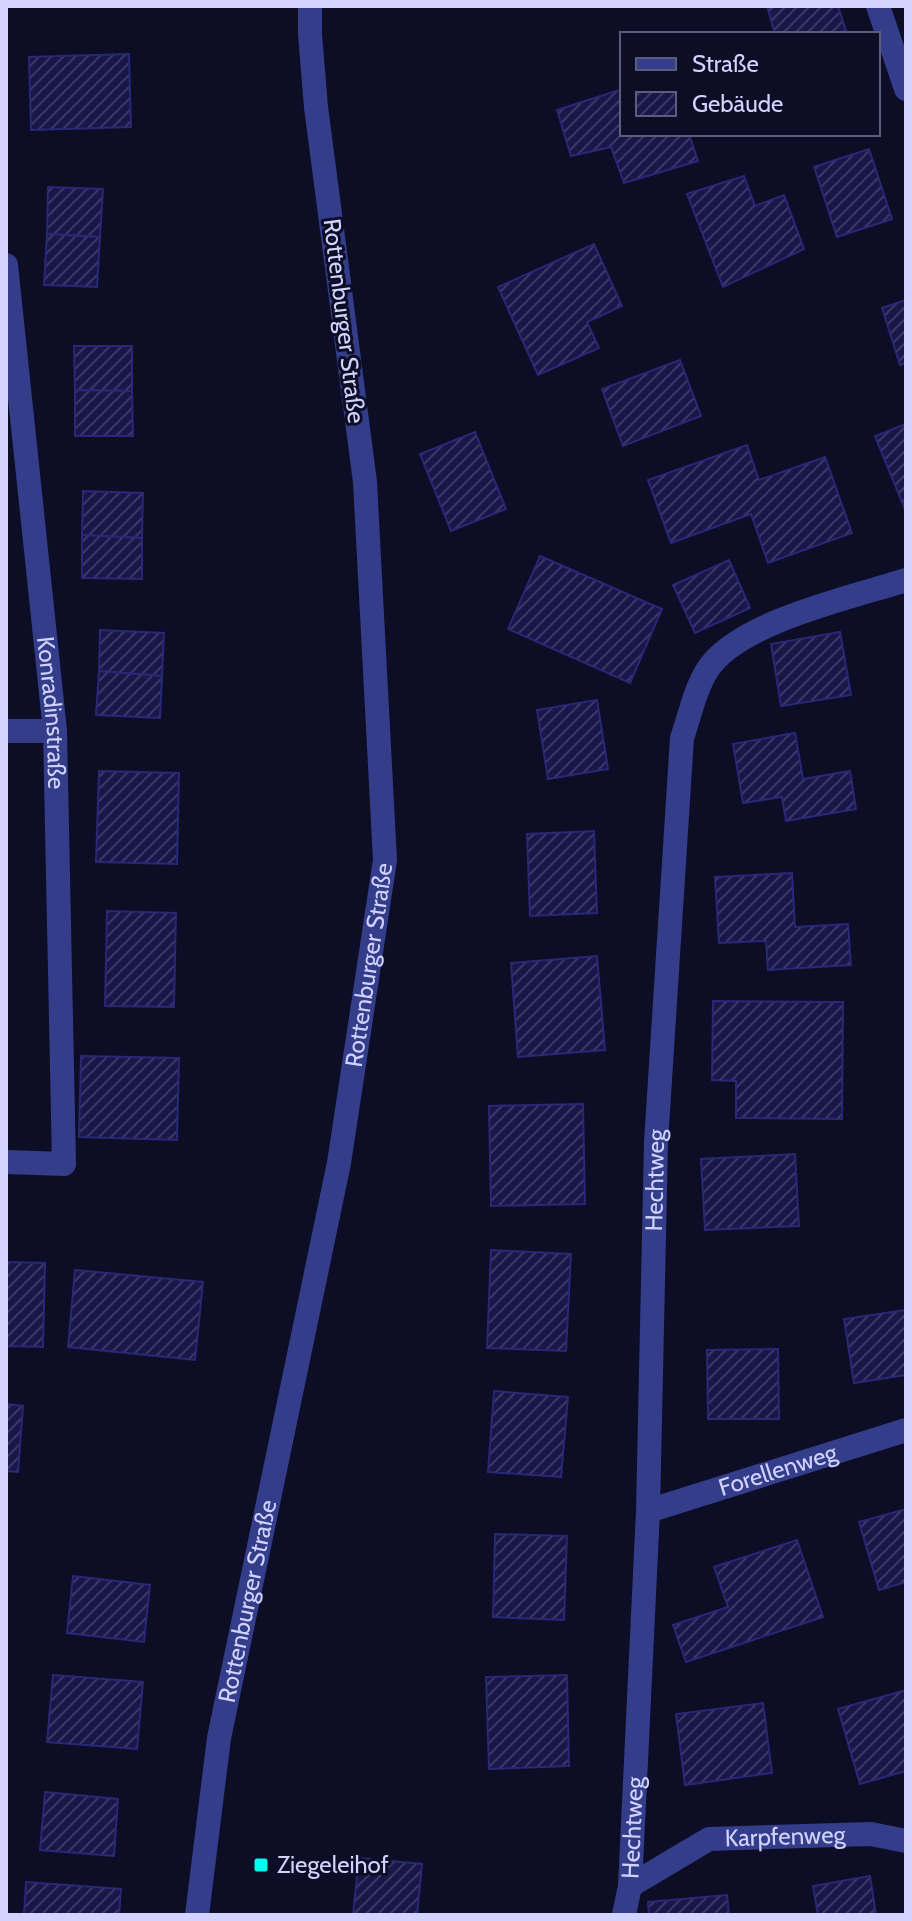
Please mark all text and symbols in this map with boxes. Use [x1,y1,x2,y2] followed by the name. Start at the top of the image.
[620,32,880,136] legend
[692,49,759,78] text: Straße
[692,89,783,118] text: Gebäude
[318,217,371,425] street label: Rottenburger Straße
[31,635,71,789] street label: Konradinstraße
[339,861,398,1069] street label: Rottenburger Straße
[639,1127,671,1232] street label: Hechtweg
[715,1437,841,1502] street label: Forellenweg
[212,1497,282,1705] street label: Rottenburger Straße
[615,1775,649,1879] street label: Hechtweg
[724,1820,847,1853] street label: Karpfenweg
[277,1850,389,1879] place label: Ziegeleihof
[252,1856,270,1874] marker: Ziegeleihof

